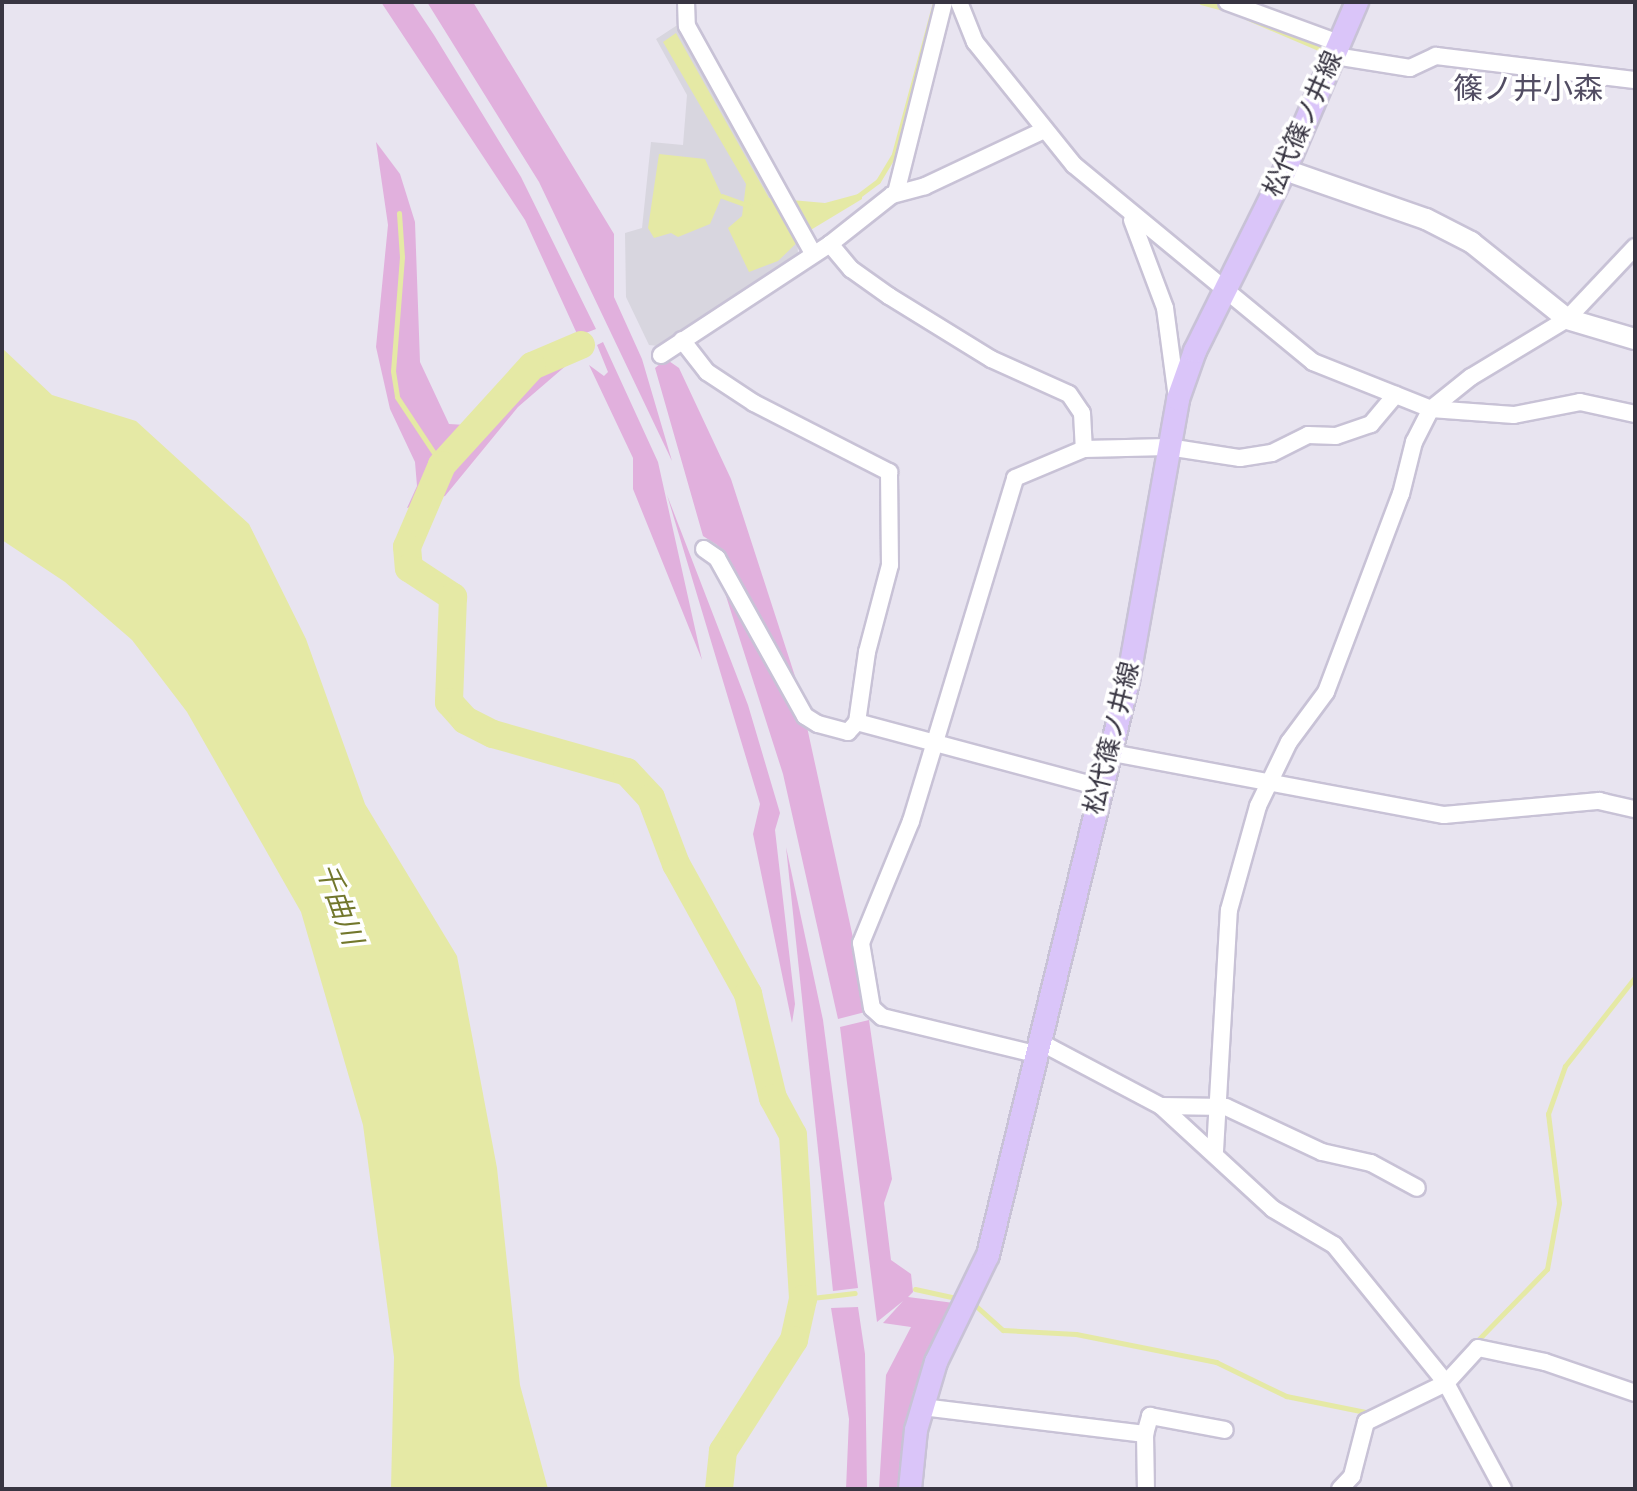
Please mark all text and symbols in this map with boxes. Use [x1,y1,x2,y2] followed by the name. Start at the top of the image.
[1257,46,1349,202] street label: 松代篠ノ井線
[1453,71,1603,107] district label: 篠ノ井小森
[1078,659,1146,817] street label: 松代篠ノ井線
[309,859,369,949] water label: 千曲川

